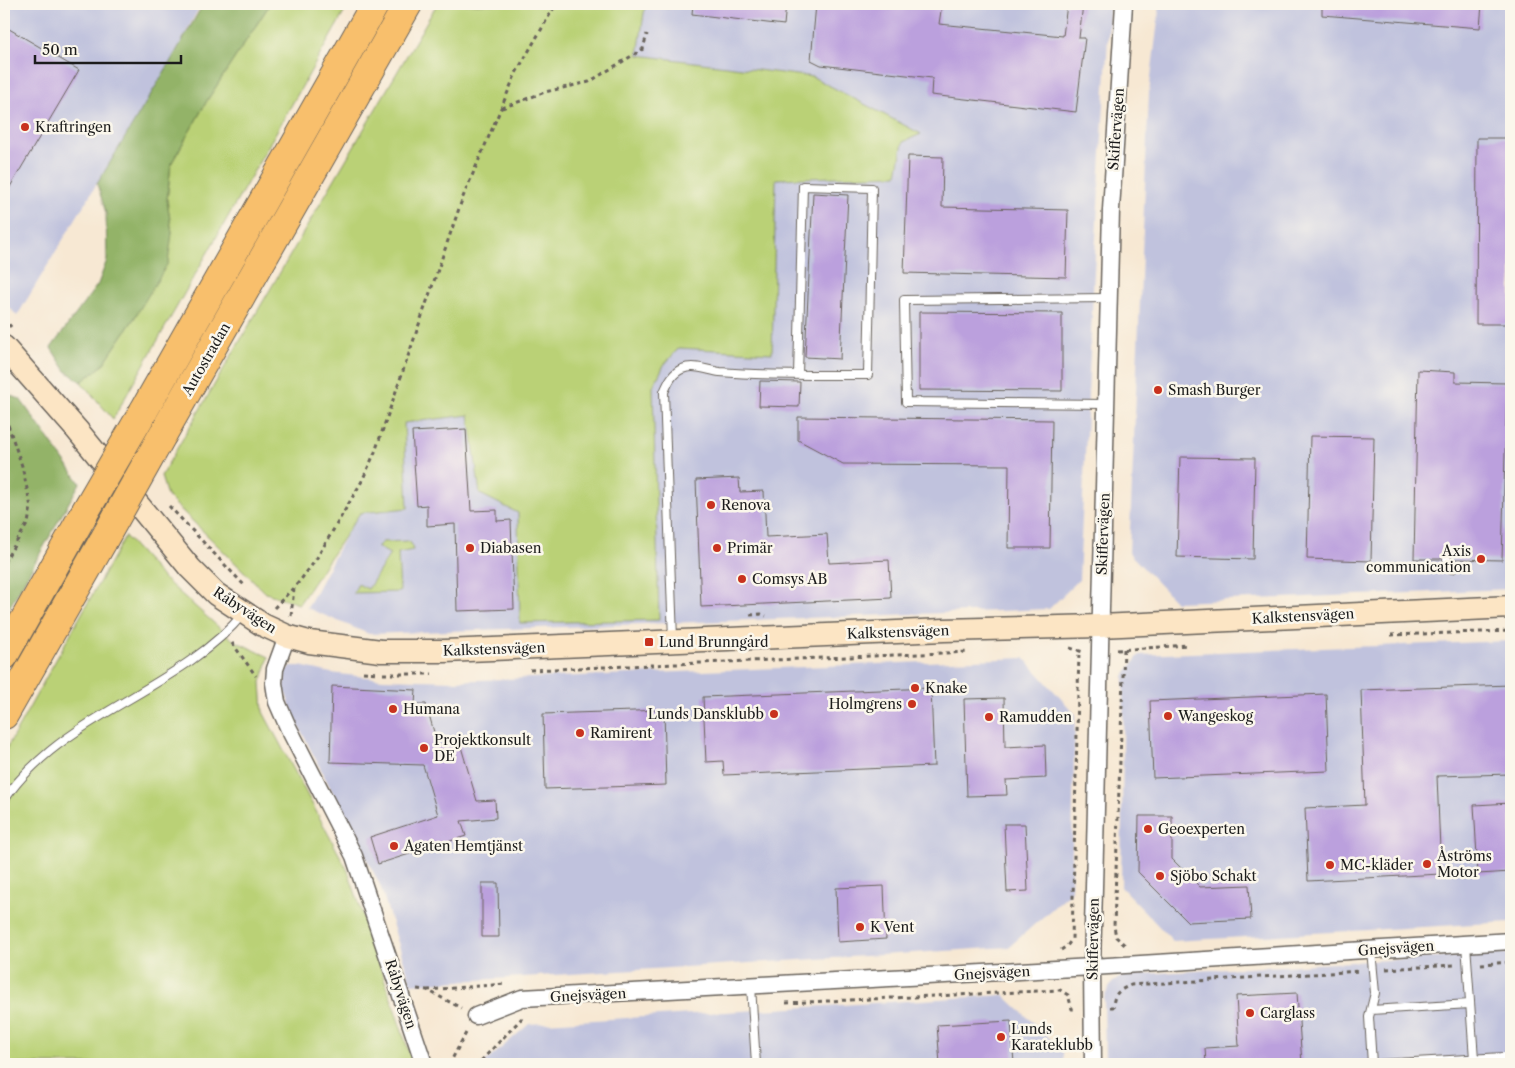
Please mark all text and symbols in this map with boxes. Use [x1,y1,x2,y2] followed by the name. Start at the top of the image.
[35,32,181,64] scale bar
[42,40,78,59] text: 50 m
[1104,87,1128,171] street label: Skiffervägen
[35,118,112,136] place label: Kraftringen
[19,121,31,133] marker: Kraftringen
[177,319,234,400] street label: Autostradan
[1168,381,1261,399] place label: Smash Burger
[1152,384,1164,396] marker: Smash Burger
[1093,492,1113,576] street label: Skiffervägen
[721,496,771,514] place label: Renova
[705,499,717,511] marker: Renova
[480,539,542,557] place label: Diabasen
[727,539,773,557] place label: Primär
[464,542,476,554] marker: Diabasen
[711,542,723,554] marker: Primär
[1366,542,1471,576] place label: Axis communication
[1475,553,1487,565] marker: Axis communication
[752,570,828,588] place label: Comsys AB
[736,573,748,585] marker: Comsys AB
[210,583,280,637] street label: Råbyvägen
[1251,604,1355,628] street label: Kalkstensvägen
[846,621,950,643] street label: Kalkstensvägen
[659,633,769,651] place label: Lund Brunngård
[643,636,655,648] marker: Lund Brunngård
[442,638,546,660] street label: Kalkstensvägen
[925,679,968,697] place label: Knake
[909,682,921,694] marker: Knake
[829,695,902,713] place label: Holmgrens
[906,698,918,710] marker: Holmgrens
[403,700,461,718] place label: Humana
[387,703,399,715] marker: Humana
[648,705,764,723] place label: Lunds Dansklubb
[1177,707,1254,725] place label: Wangeskog
[768,708,780,720] marker: Lunds Dansklubb
[999,708,1072,726] place label: Ramudden
[1162,710,1174,722] marker: Wangeskog
[983,711,995,723] marker: Ramudden
[590,724,652,742] place label: Ramirent
[574,727,586,739] marker: Ramirent
[434,731,531,765] place label: Projektkonsult DE
[418,742,430,754] marker: Projektkonsult DE
[1158,820,1245,838] place label: Geoexperten
[1142,823,1154,835] marker: Geoexperten
[403,837,523,855] place label: Agaten Hemtjänst
[388,840,400,852] marker: Agaten Hemtjänst
[1436,846,1492,881] place label: Åströms Motor
[1340,856,1413,874] place label: MC-kläder
[1421,858,1433,870] marker: Åströms Motor
[1324,859,1336,871] marker: MC-kläder
[1170,867,1257,885] place label: Sjöbo Schakt
[1154,870,1166,882] marker: Sjöbo Schakt
[1083,897,1103,980] street label: Skiffervägen
[870,918,914,936] place label: K Vent
[854,921,866,933] marker: K Vent
[1357,936,1435,960] street label: Gnejsvägen
[381,957,421,1031] street label: Råbyvägen
[953,962,1031,984] street label: Gnejsvägen
[549,984,627,1006] street label: Gnejsvägen
[1260,1004,1315,1022] place label: Carglass
[1244,1007,1256,1019] marker: Carglass
[1011,1020,1093,1054] place label: Lunds Karateklubb
[995,1031,1007,1043] marker: Lunds Karateklubb

